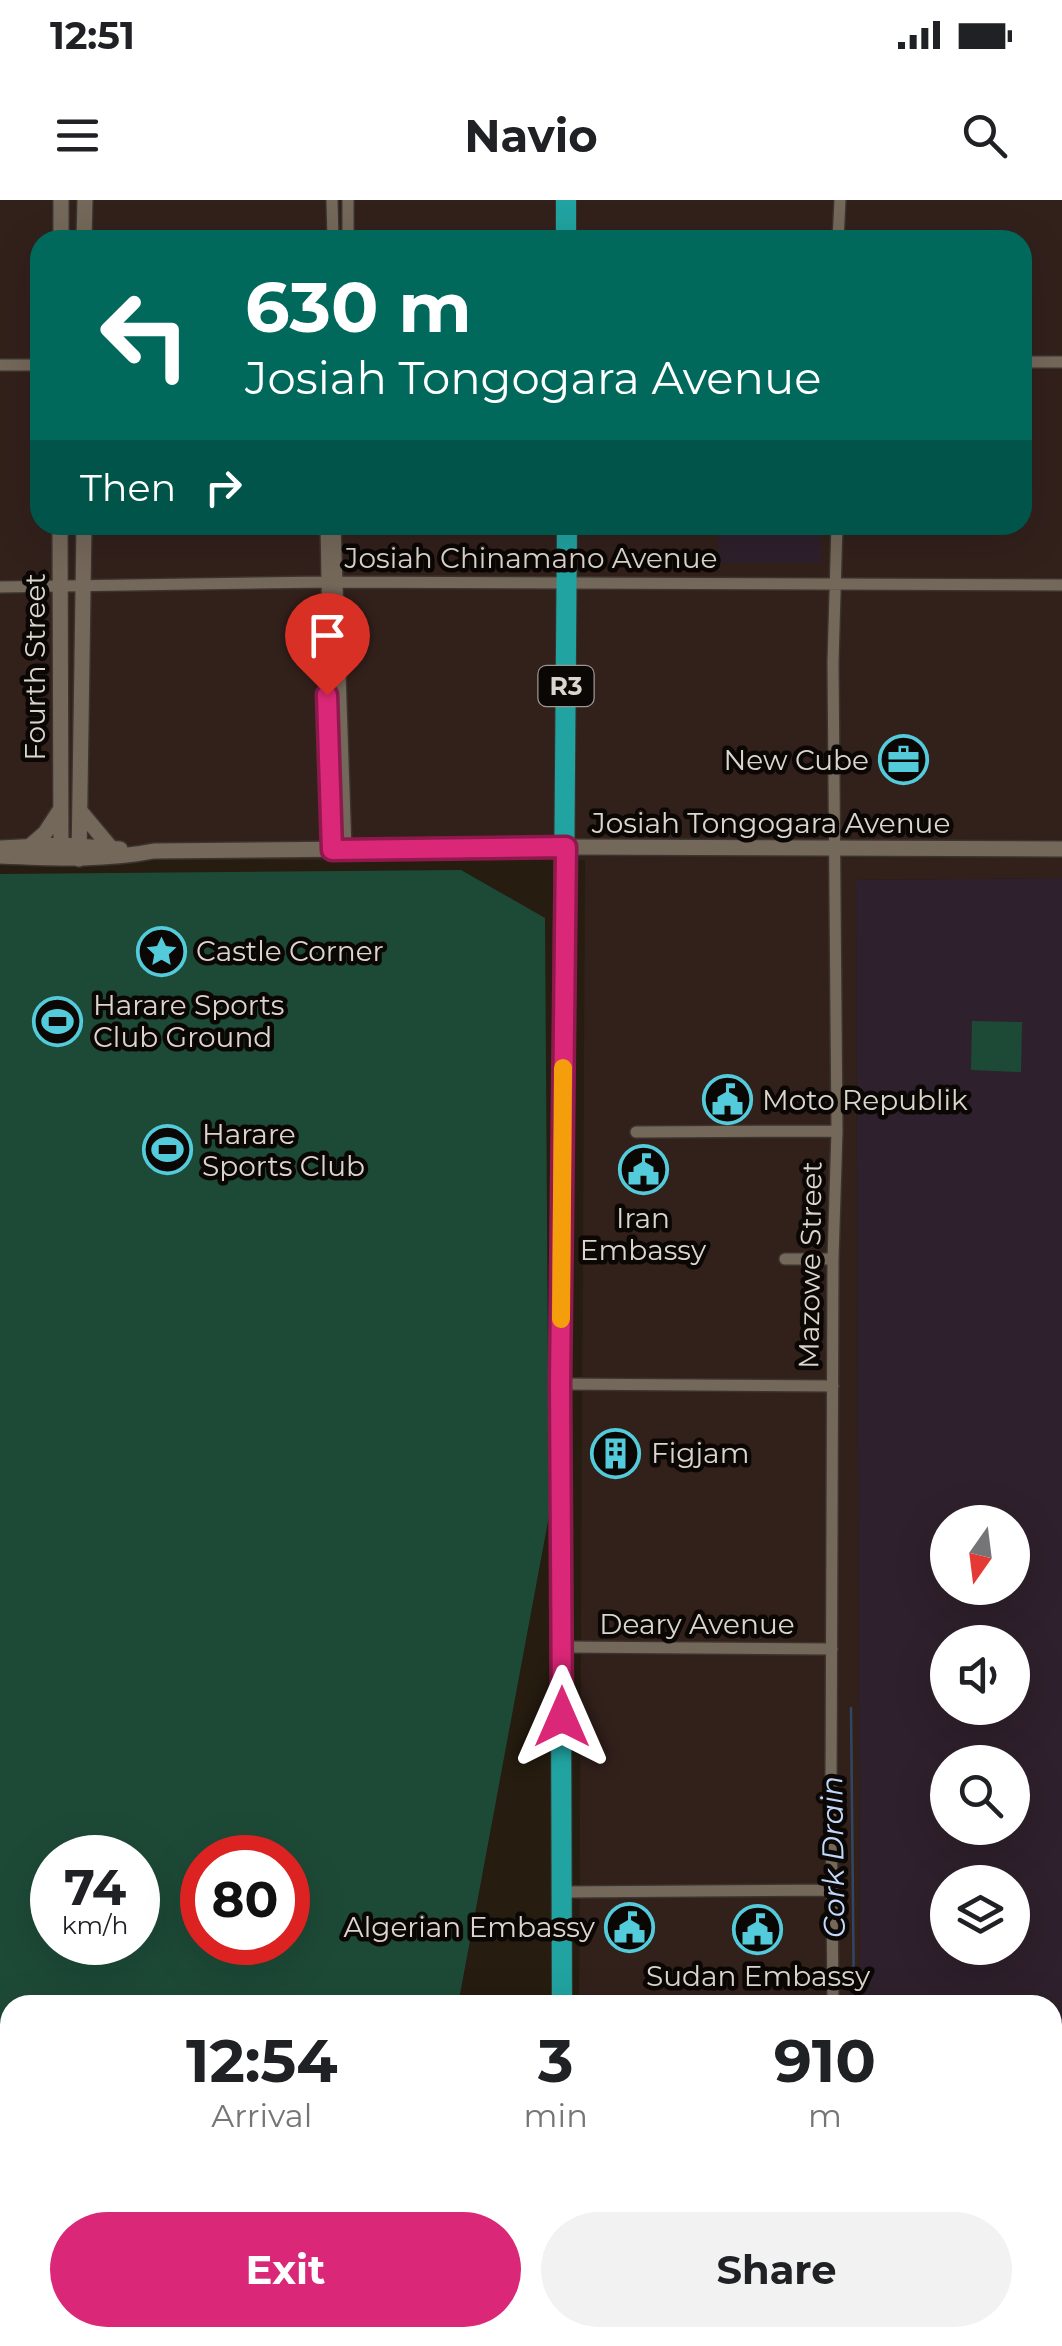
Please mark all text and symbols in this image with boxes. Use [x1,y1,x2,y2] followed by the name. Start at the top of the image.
[50,12,135,59] text: 12:51
[50,108,105,163] icon: menu
[464,108,598,163] text: Navio
[957,108,1012,163] icon: search
[245,264,472,350] text: 630 m
[80,270,210,400] icon: left
[245,350,821,405] text: Josiah Tongogara Avenue
[196,460,251,515] icon: right
[80,464,176,511] text: Then
[343,541,718,575] street label: Josiah Chinamano Avenue
[18,573,52,761] street label: Fourth Street
[285,593,370,696] pin
[300,608,355,663] icon: arrive
[538,666,594,706] road number: R3
[878,734,930,786] office icon: New Cube
[724,743,869,777] place label: New Cube
[591,806,950,840] street label: Josiah Tongogara Avenue
[135,925,187,977] place icon: Castle Corner
[196,934,384,968] place label: Castle Corner
[93,988,284,1054] place label: Harare Sports Club Ground
[32,995,84,1047] sports icon: Harare Sports Club Ground
[701,1074,753,1126] public building icon: Moto Republik
[762,1083,968,1117] place label: Moto Republik
[202,1117,365,1183] place label: Harare Sports Club
[141,1124,193,1176] sports icon: Harare Sports Club
[617,1144,669,1196] public building icon: Iran Embassy
[791,1161,829,1369] street label: Mazowe Street
[580,1201,707,1267] place label: Iran Embassy
[590,1427,642,1479] building icon: Figjam
[651,1436,749,1470] place label: Figjam
[930,1505,1030,1605] north arrow
[930,1505,1030,1965] map controls
[599,1607,795,1641] street label: Deary Avenue
[930,1625,1030,1725] button: sound
[510,1665,614,1769] position arrow
[930,1745,1030,1845] button: search
[813,1776,853,1938] water label: Cork Drain
[180,1835,310,1965] speed limit sign: 80
[64,1857,126,1918] text: 74
[930,1865,1030,1965] button: layers
[604,1901,656,1953] public building icon: Algerian Embassy
[732,1903,784,1955] public building icon: Sudan Embassy
[62,1910,128,1940] text: km/h
[344,1910,596,1944] place label: Algerian Embassy
[646,1959,871,1993] place label: Sudan Embassy
[186,2024,338,2097] text: 12:54
[538,2024,573,2097] text: 3
[774,2024,876,2097] text: 910
[211,2096,312,2135] text: Arrival
[524,2096,588,2135] text: min
[808,2096,842,2135] text: m
[50,2212,521,2327] button: Exit
[541,2212,1012,2327] button: Share

